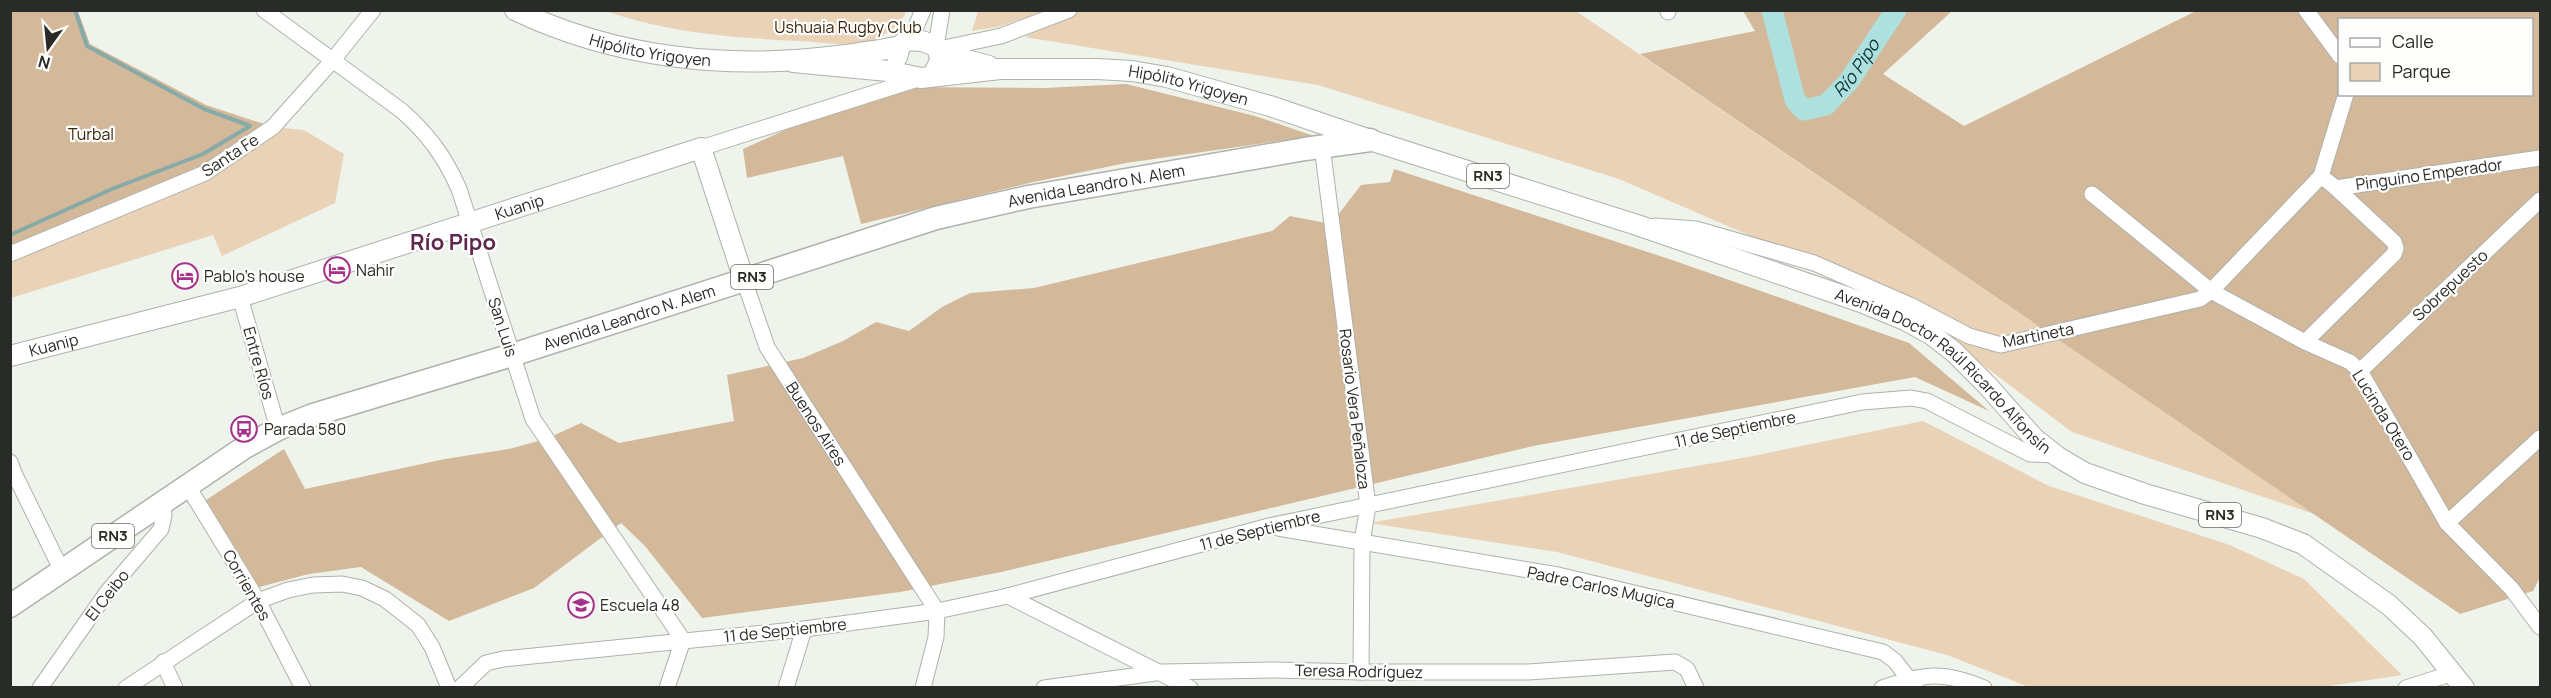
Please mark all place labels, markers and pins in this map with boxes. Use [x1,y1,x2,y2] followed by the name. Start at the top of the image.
[322,255,352,285] hotel icon: Nahir
[356,259,395,281] place label: Nahir
[170,261,200,291] hotel icon: Pablo's house
[204,265,305,287] place label: Pablo's house
[229,414,259,444] bus stop icon: Parada 580
[264,418,346,440] place label: Parada 580
[566,590,596,620] school or university icon: Escuela 48
[600,594,680,616] place label: Escuela 48

